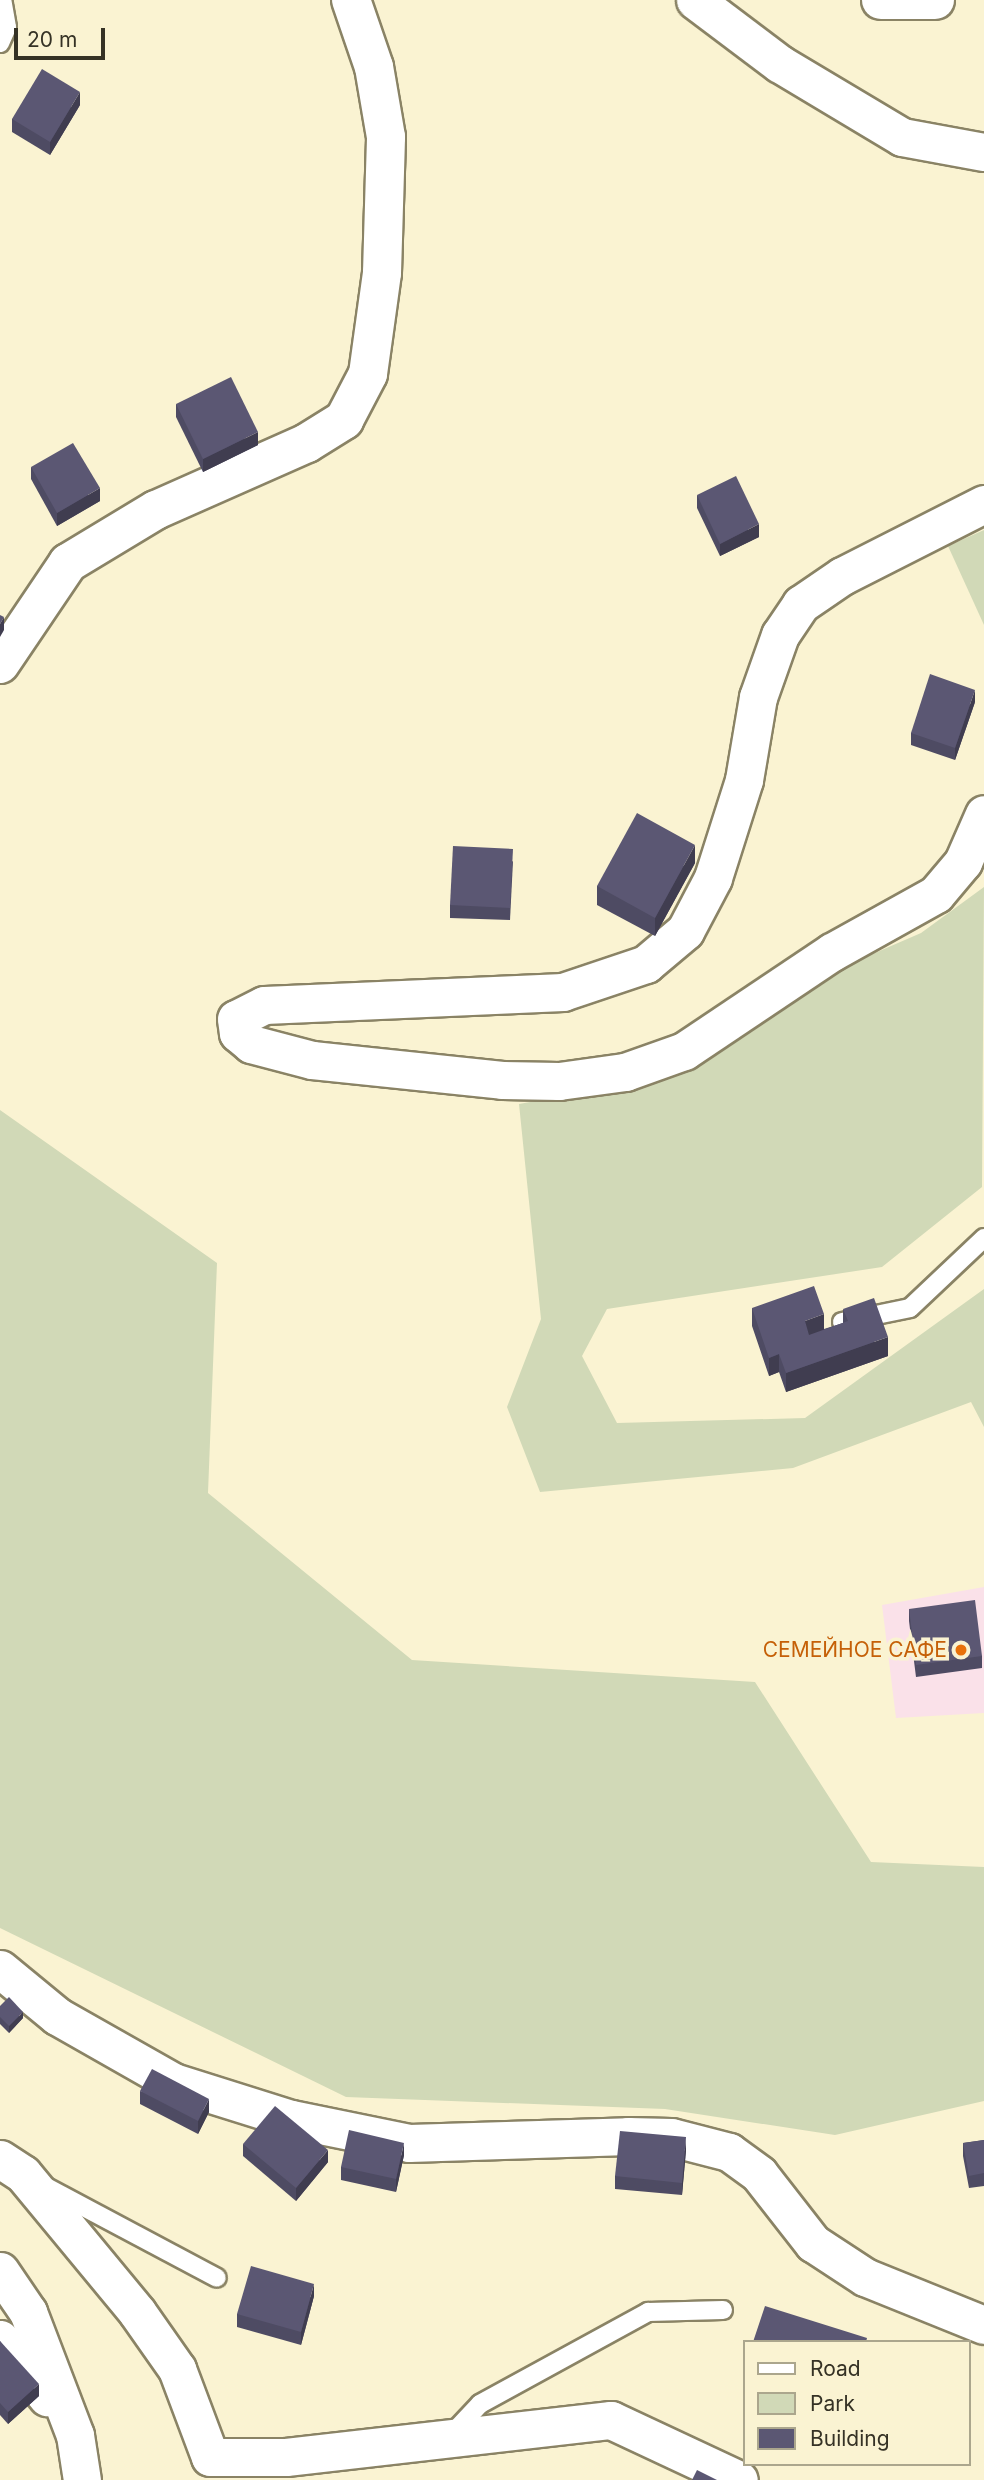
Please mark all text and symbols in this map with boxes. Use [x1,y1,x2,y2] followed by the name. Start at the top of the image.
[18,14,108,58] scale bar
[27,27,77,52] text: 20 m
[763,1637,947,1663] place label: СЕМЕЙНОЕ САФЕ
[953,1642,969,1658] marker: СЕМЕЙНОЕ САФЕ
[743,2340,970,2466] legend
[810,2356,861,2381] text: Road
[810,2391,855,2416] text: Park
[810,2426,890,2451] text: Building

